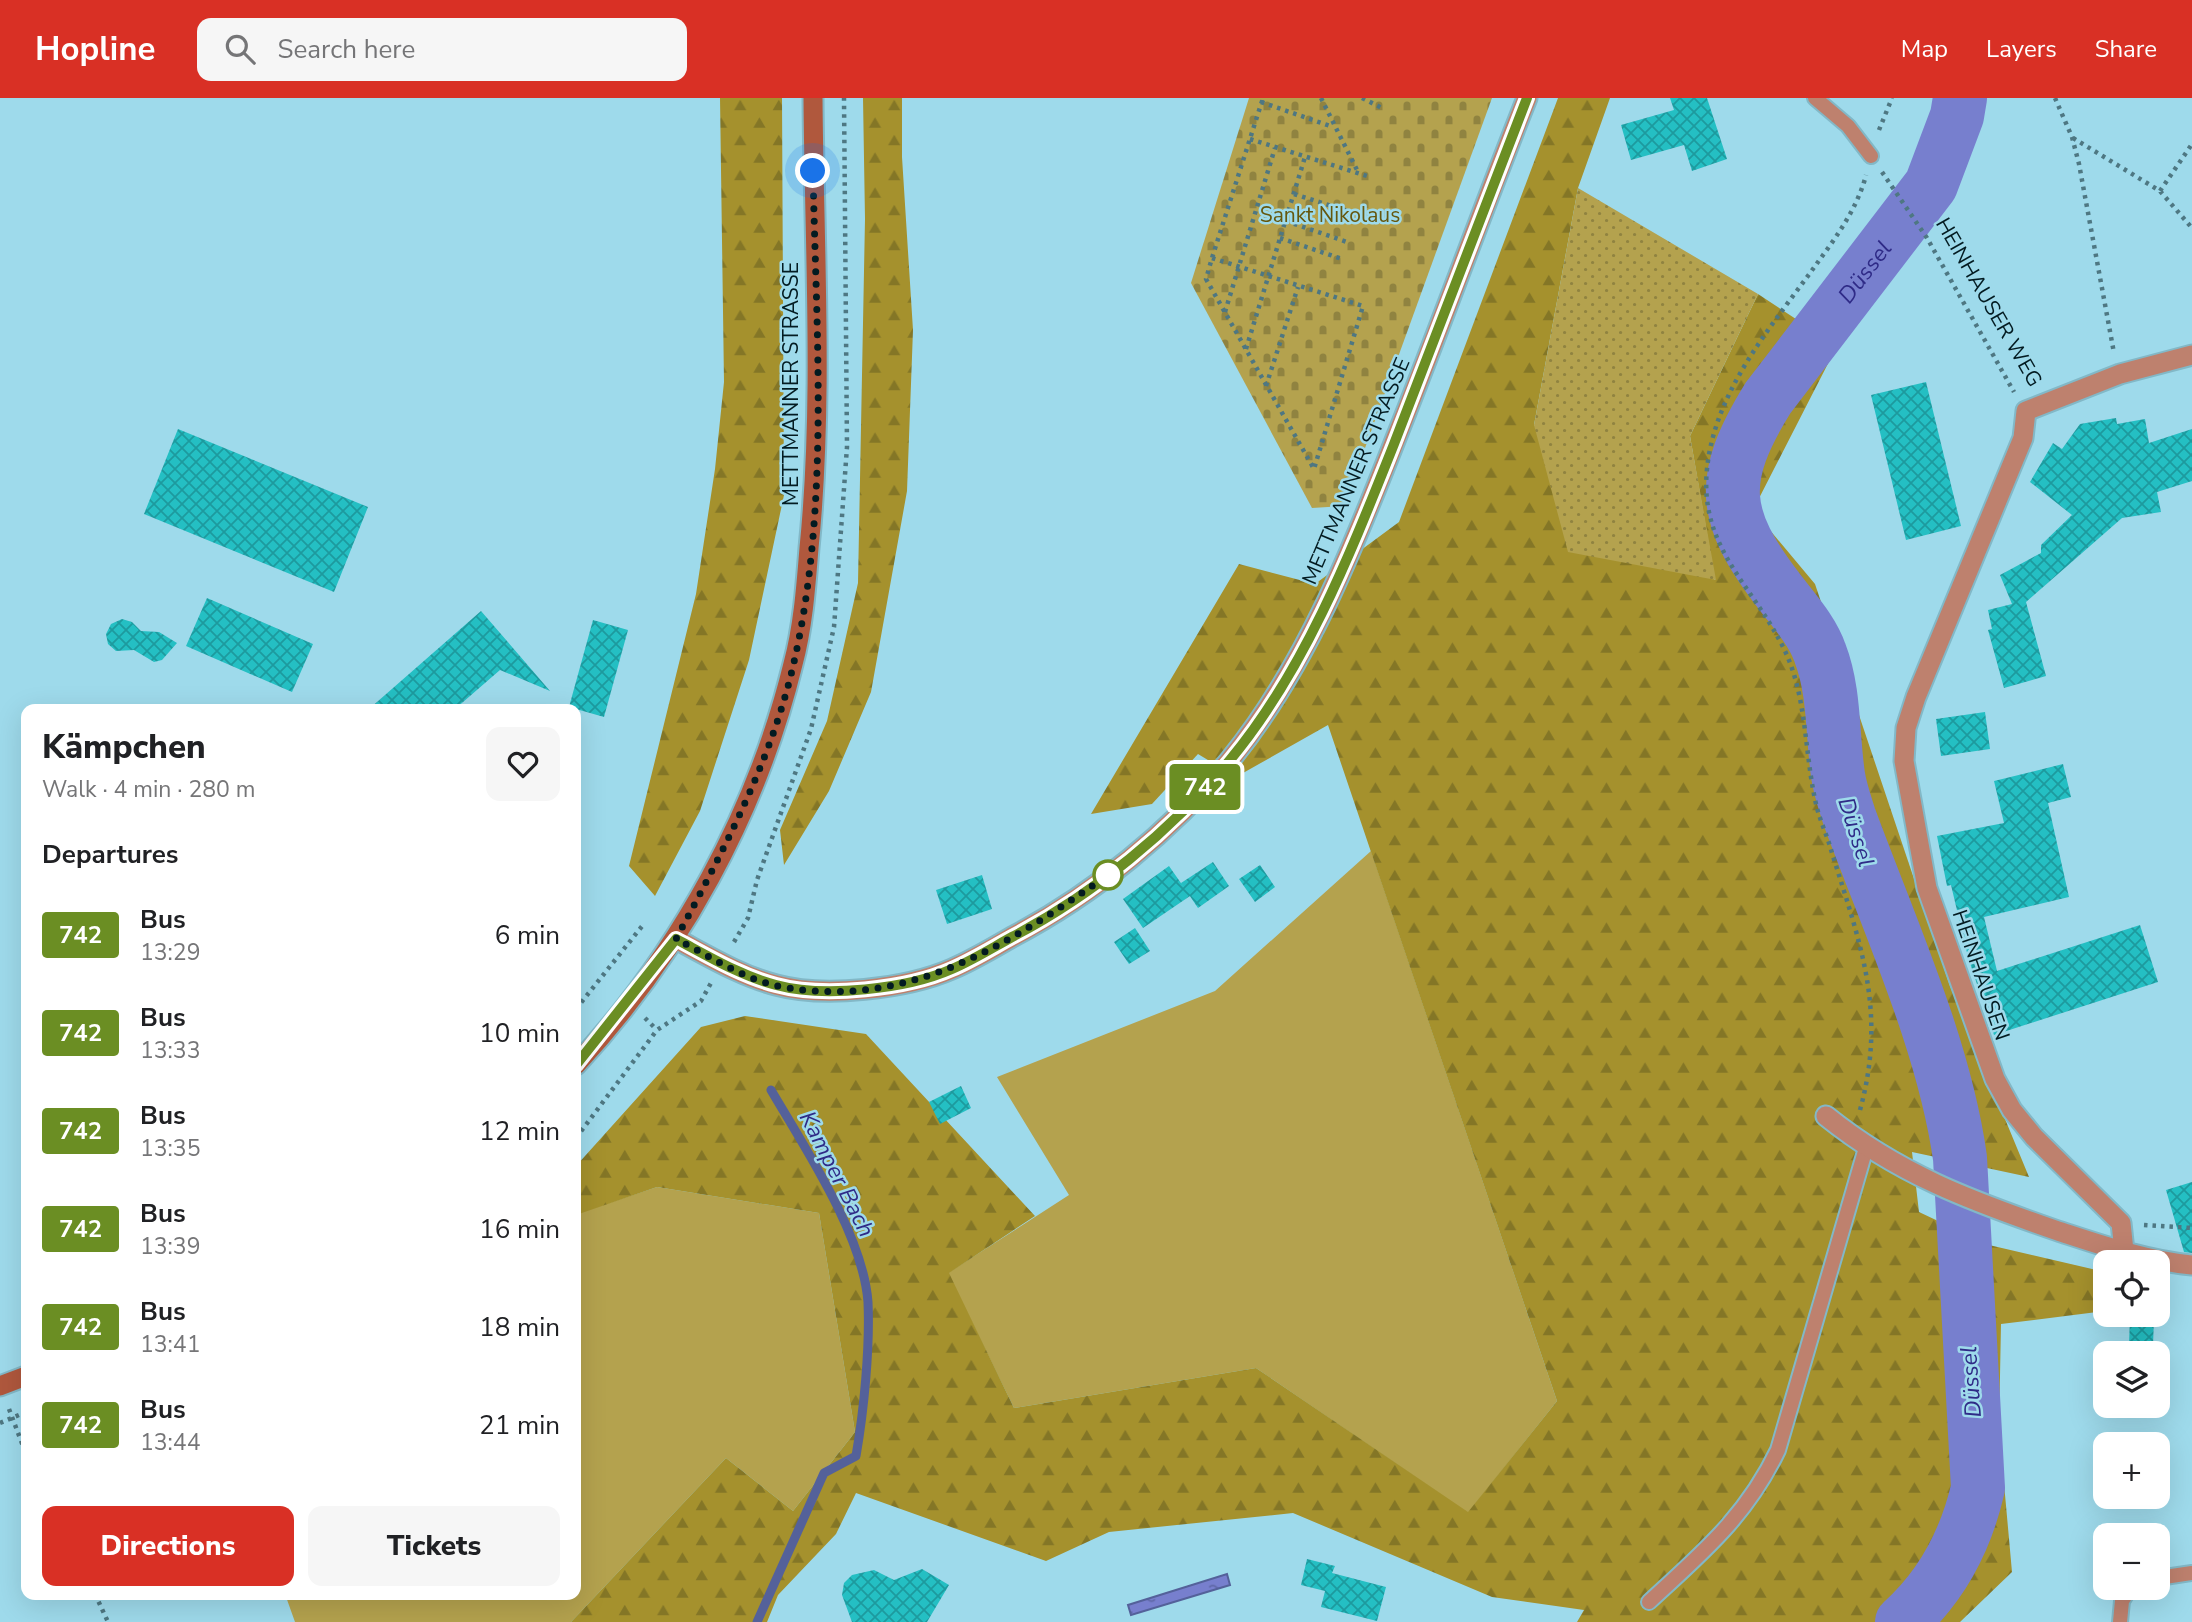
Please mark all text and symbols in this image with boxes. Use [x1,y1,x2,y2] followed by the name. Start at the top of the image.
[197,18,687,81] search box
[35,27,155,72] text: Hopline
[221,30,259,68] icon: search
[277,32,415,67] text: Search here
[1901,33,1948,65] text: Map
[1986,33,2057,65] text: Layers
[2095,33,2157,65] text: Share
[795,153,830,188] your location
[1260,201,1400,229] park label: Sankt Nikolaus
[1929,212,2049,392] street label: HEINHAUSER WEG
[1831,234,1899,309] water label: Düssel
[777,262,805,506] street label: METTMANNER STRASSE
[1295,353,1417,589] street label: METTMANNER STRASSE
[42,725,206,770] text: Kämpchen
[486,727,560,801] button: heart
[1165,764,1245,810] line badge: 742
[1183,771,1227,803] text: 742
[42,774,255,805] text: Walk · 4 min · 280 m
[1830,793,1882,871] water label: Düssel
[42,837,178,872] text: Departures
[1093,860,1123,890] unlabelled marker
[140,902,186,937] text: Bus
[1946,906,2016,1044] street label: HEINHAUSEN
[495,918,560,953] text: 6 min
[59,919,102,951] text: 742
[140,937,200,968] text: 13:29
[140,1000,186,1035] text: Bus
[479,1016,560,1051] text: 10 min
[59,1017,102,1049] text: 742
[140,1035,200,1066] text: 13:33
[140,1098,186,1133] text: Bus
[792,1106,882,1242] water label: Kamper Bach
[479,1114,560,1149] text: 12 min
[59,1115,102,1147] text: 742
[140,1133,200,1164] text: 13:35
[140,1196,186,1231] text: Bus
[479,1212,560,1247] text: 16 min
[59,1213,102,1245] text: 742
[140,1231,200,1262] text: 13:39
[2093,1250,2170,1600] map controls
[2093,1250,2170,1327] button: locate
[140,1294,186,1329] text: Bus
[479,1310,560,1345] text: 18 min
[59,1311,102,1343] text: 742
[140,1329,200,1360] text: 13:41
[2093,1341,2170,1418] button: layers
[1953,1345,1989,1419] water label: Düssel
[140,1392,186,1427] text: Bus
[479,1408,560,1443] text: 21 min
[59,1409,102,1441] text: 742
[140,1427,200,1458] text: 13:44
[2093,1432,2170,1509] button: +
[42,1506,294,1586] button: Directions
[308,1506,560,1586] button: Tickets
[2093,1523,2170,1600] button: −

